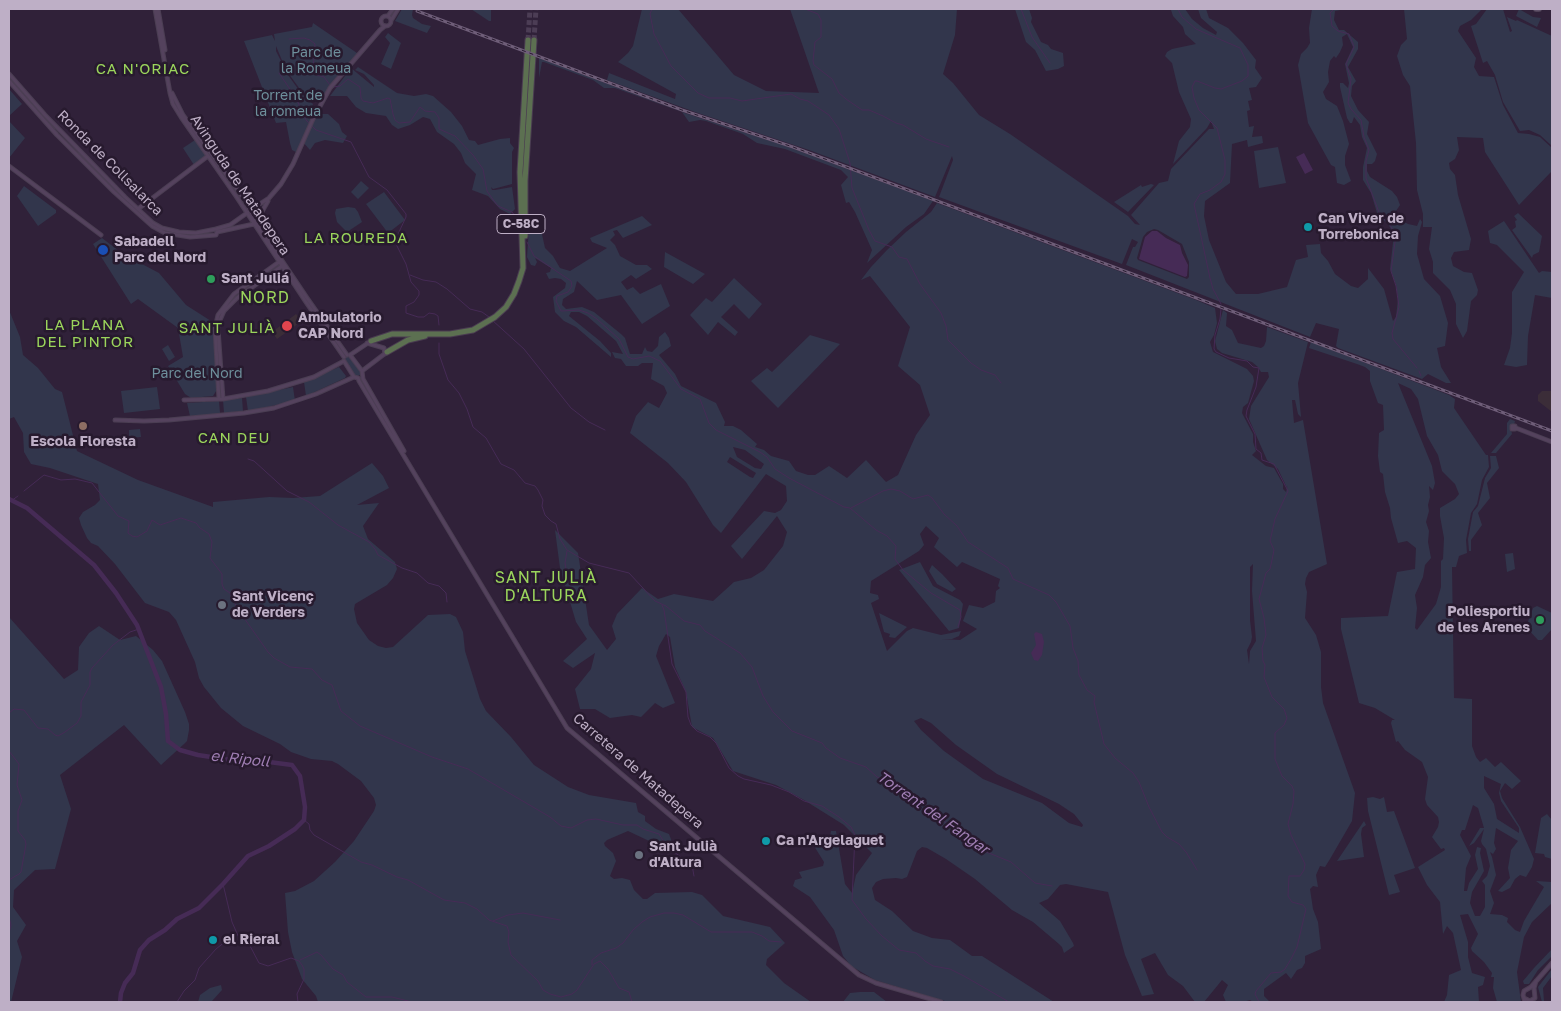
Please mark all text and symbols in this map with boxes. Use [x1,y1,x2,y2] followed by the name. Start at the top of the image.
[281,45,351,78] park label: Parc de la Romeua
[95,60,191,78] district label: CA N'ORIAC
[253,88,323,120] park label: Torrent de la romeua
[54,107,166,219] street label: Ronda de Collsalarca
[187,111,293,259] street label: Avinguda de Matadepera
[1318,211,1404,243] place label: Can Viver de Torrebonica
[497,214,545,233] road number: C-58C
[1302,221,1314,233] marker: Can Viver de Torrebonica
[302,229,410,247] district label: LA ROUREDA
[114,234,206,266] place label: Sabadell Parc del Nord
[96,243,110,257] marker: Sabadell Parc del Nord
[221,271,289,287] place label: Sant Juliá
[205,273,217,285] marker: Sant Juliá
[239,288,291,308] district label: NORD
[298,310,382,342] place label: Ambulatorio CAP Nord
[35,316,135,351] district label: LA PLANA DEL PINTOR
[177,319,277,337] district label: SANT JULIÀ
[280,319,294,333] marker: Ambulatorio CAP Nord
[151,366,243,382] park label: Parc del Nord
[77,420,89,432] marker: Escola Floresta
[197,429,271,447] district label: CAN DEU
[30,434,136,450] place label: Escola Floresta
[494,568,598,606] district label: SANT JULIÀ D'ALTURA
[232,589,314,622] place label: Sant Vicenç de Verders
[216,599,228,611] marker: Sant Vicenç de Verders
[1437,604,1530,636] place label: Poliesportiu de les Arenes
[1534,614,1546,626] marker: Poliesportiu de les Arenes
[569,710,707,832] street label: Carretera de Matadepera
[210,747,270,771] water label: el Ripoll
[874,768,992,858] water label: Torrent del Fangar
[776,833,884,849] place label: Ca n'Argelaguet
[760,835,772,847] marker: Ca n'Argelaguet
[649,839,717,872] place label: Sant Julià d'Altura
[633,849,645,861] marker: Sant Julià d'Altura
[223,932,279,948] place label: el Rieral
[207,934,219,946] marker: el Rieral

